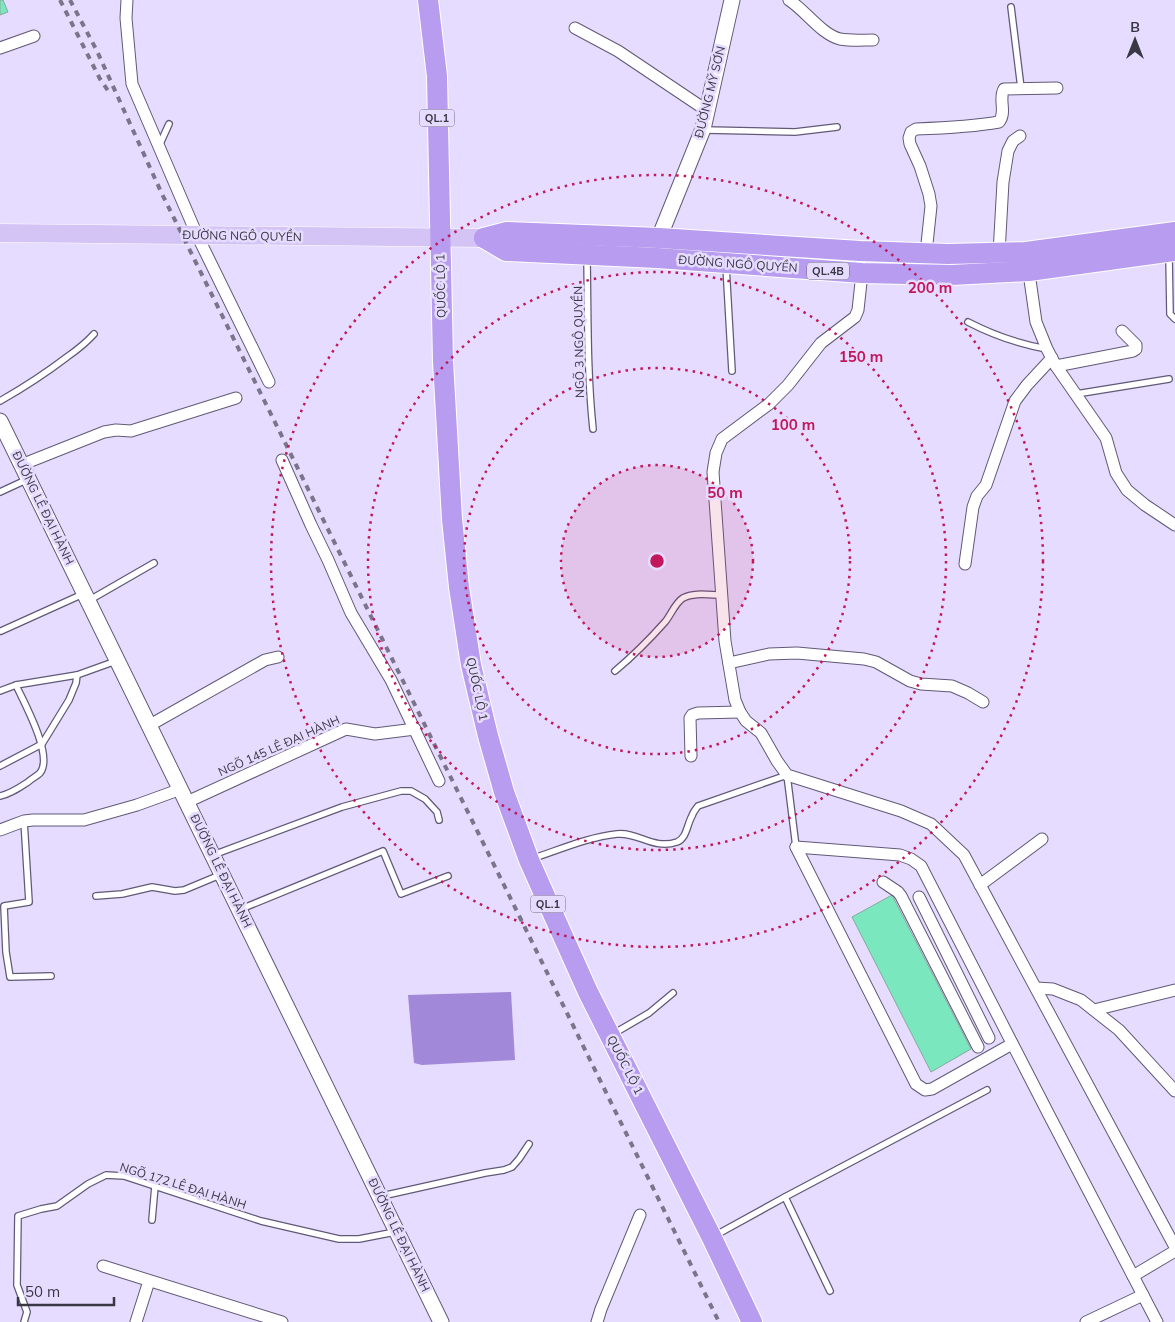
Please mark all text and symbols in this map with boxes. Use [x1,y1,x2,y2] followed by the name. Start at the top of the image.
[1110,15,1160,65] north arrow
[1130,18,1140,36] text: B
[691,44,728,139] street label: ĐƯỜNG MỸ SƠN
[420,110,454,126] road number: QL.1
[182,227,302,244] street label: ĐƯỜNG NGÔ QUYỀN
[678,252,798,275] street label: ĐƯỜNG NGÔ QUYỀN
[432,254,449,318] street label: QUỐC LỘ 1
[807,262,849,280] road number: QL.4B
[908,278,952,297] text: 200 m
[570,286,587,398] street label: NGÕ 3 NGÔ QUYỀN
[839,347,883,366] text: 150 m
[771,415,815,434] text: 100 m
[9,448,78,567] street label: ĐƯỜNG LÊ ĐẠI HÀNH
[707,483,743,502] text: 50 m
[648,552,666,570] centre of rings
[463,656,492,722] street label: QUỐC LỘ 1
[216,712,342,779] street label: NGÕ 145 LÊ ĐẠI HÀNH
[187,811,256,930] street label: ĐƯỜNG LÊ ĐẠI HÀNH
[530,896,566,912] road number: QL.1
[604,1033,647,1097] street label: QUỐC LỘ 1
[118,1159,248,1212] street label: NGÕ 172 LÊ ĐẠI HÀNH
[365,1175,434,1294] street label: ĐƯỜNG LÊ ĐẠI HÀNH
[18,1274,114,1306] scale bar
[25,1282,60,1301] text: 50 m

